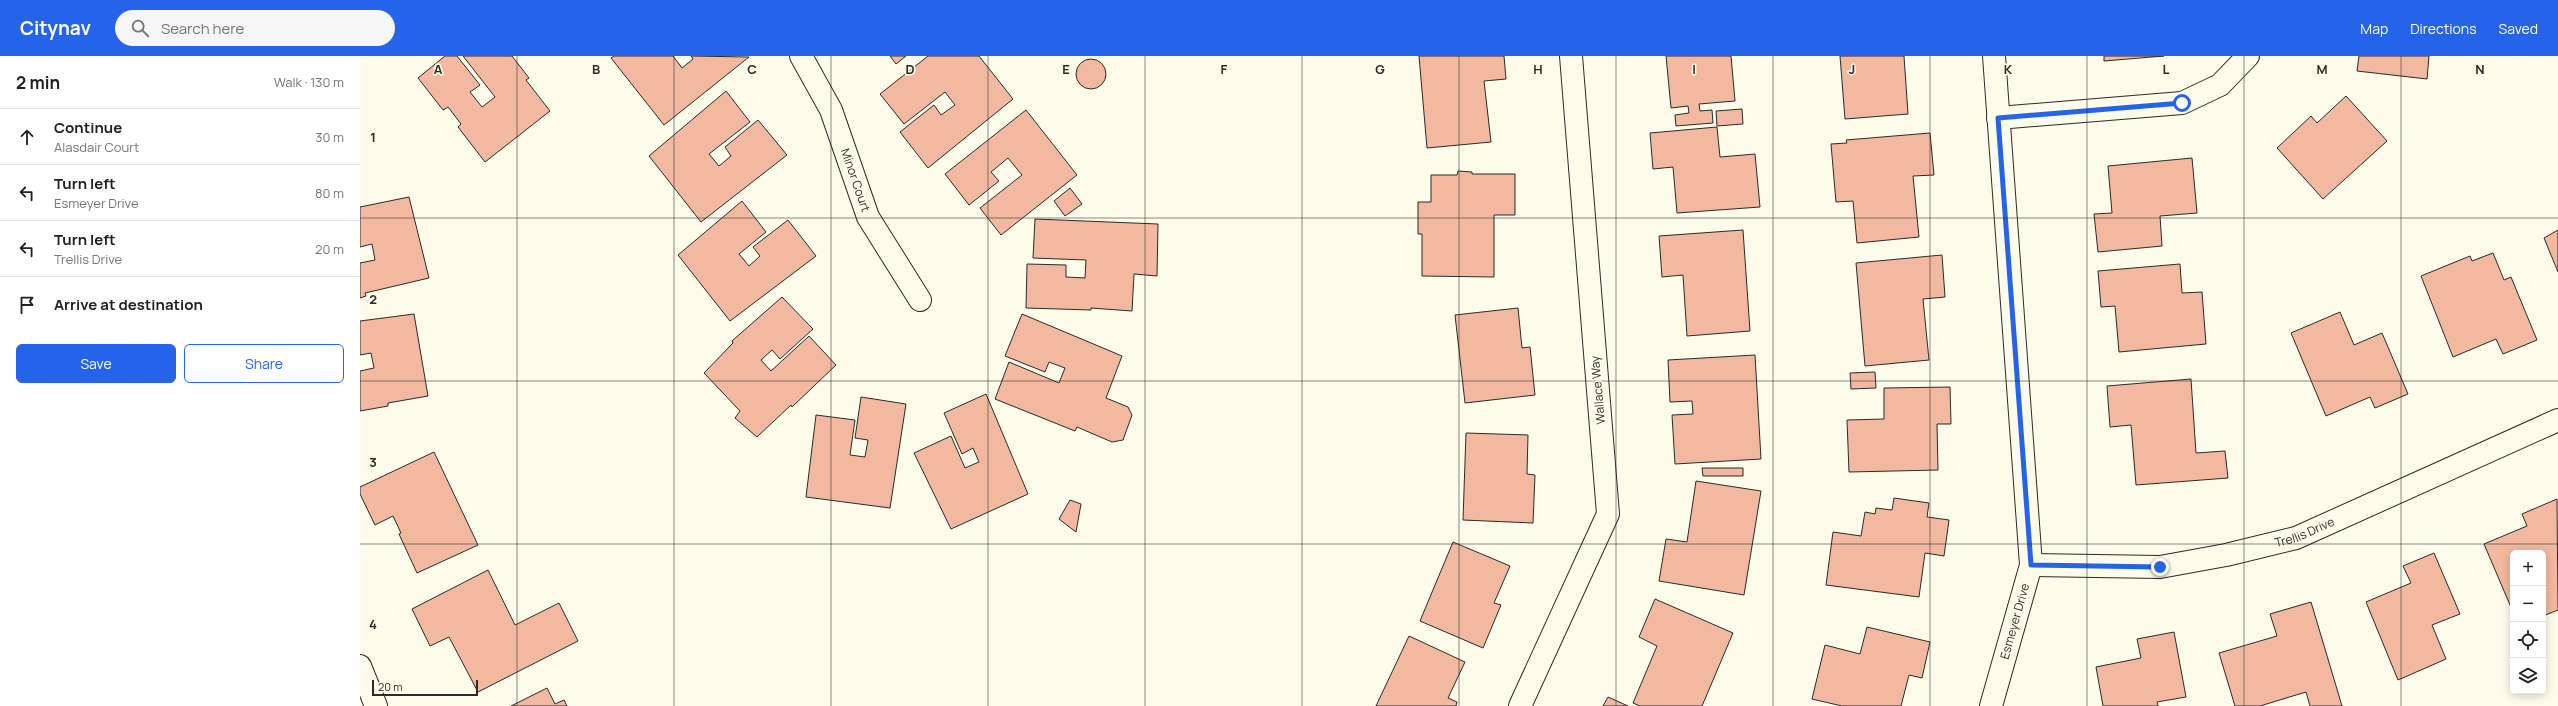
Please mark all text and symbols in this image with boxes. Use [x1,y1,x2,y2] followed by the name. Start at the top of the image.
[115,10,395,46] search box
[20,15,91,41] text: Citynav
[129,17,151,39] icon: search
[161,18,244,39] text: Search here
[2360,19,2388,38] text: Map
[2410,19,2477,38] text: Directions
[2499,19,2538,38] text: Saved
[434,60,443,78] text: A
[592,60,600,78] text: B
[747,60,757,78] text: C
[905,60,915,78] text: D
[1062,60,1070,78] text: E
[1221,60,1228,78] text: F
[1375,60,1385,78] text: G
[1533,60,1543,78] text: H
[1692,60,1696,78] text: I
[1849,60,1855,78] text: J
[2004,60,2013,78] text: K
[2163,60,2170,78] text: L
[2316,60,2328,78] text: M
[2475,60,2485,78] text: N
[16,71,60,94] text: 2 min
[274,73,344,91] text: Walk · 130 m
[2173,94,2191,112] route start
[54,117,122,138] text: Continue
[16,126,38,148] icon: ahead
[315,128,344,146] text: 30 m
[370,128,376,146] text: 1
[54,138,139,156] text: Alasdair Court
[837,146,875,214] street label: Minor Court
[54,173,116,194] text: Turn left
[16,182,38,204] icon: left
[315,184,344,202] text: 80 m
[54,194,139,212] text: Esmeyer Drive
[54,229,116,250] text: Turn left
[16,238,38,260] icon: left
[315,240,344,258] text: 20 m
[54,250,122,268] text: Trellis Drive
[369,290,377,308] text: 2
[16,294,38,316] icon: arrive
[54,294,203,315] text: Arrive at destination
[16,344,176,383] button: Save
[184,344,344,383] button: Share
[1586,354,1609,425] street label: Wallace Way
[369,453,377,471] text: 3
[2273,513,2337,551] street label: Trellis Drive
[2510,550,2546,694] map controls
[2510,550,2546,586] button: +
[2151,558,2169,576] route end
[1996,581,2033,661] street label: Esmeyer Drive
[2510,586,2546,622] button: −
[369,615,377,633] text: 4
[2510,622,2546,658] button: locate
[2510,658,2546,694] button: layers
[372,678,478,697] scale bar
[378,679,403,694] text: 20 m

